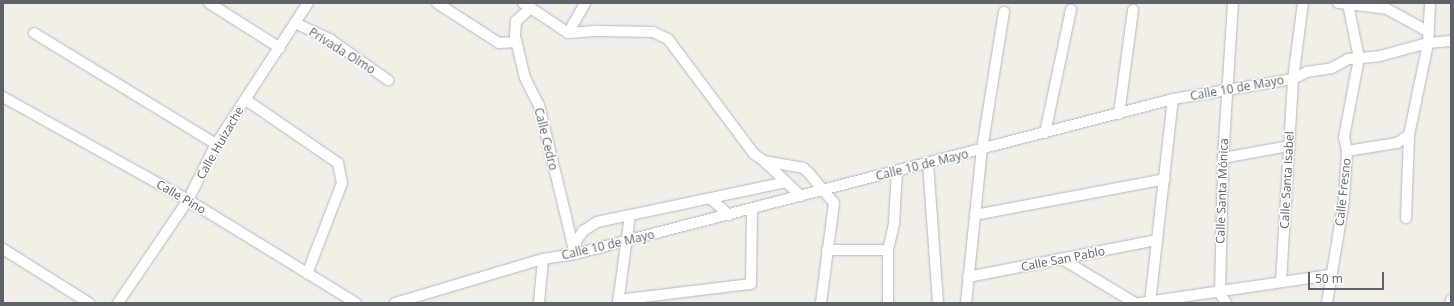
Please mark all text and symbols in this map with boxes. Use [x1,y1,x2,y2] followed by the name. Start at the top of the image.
[306,25,378,77] street label: Privada Olmo
[1189,73,1285,103] street label: Calle 10 de Mayo
[193,104,247,182] street label: Calle Huizache
[531,106,561,172] street label: Calle Cedro
[1277,131,1297,229] street label: Calle Santa Isabel
[1213,138,1231,244] street label: Calle Santa Mónica
[874,147,970,183] street label: Calle 10 de Mayo
[1332,157,1354,227] street label: Calle Fresno
[154,177,208,217] street label: Calle Pino
[560,227,656,263] street label: Calle 10 de Mayo
[1020,244,1106,274] street label: Calle San Pablo
[1310,264,1386,290] scale bar
[1315,270,1343,287] text: 50 m

